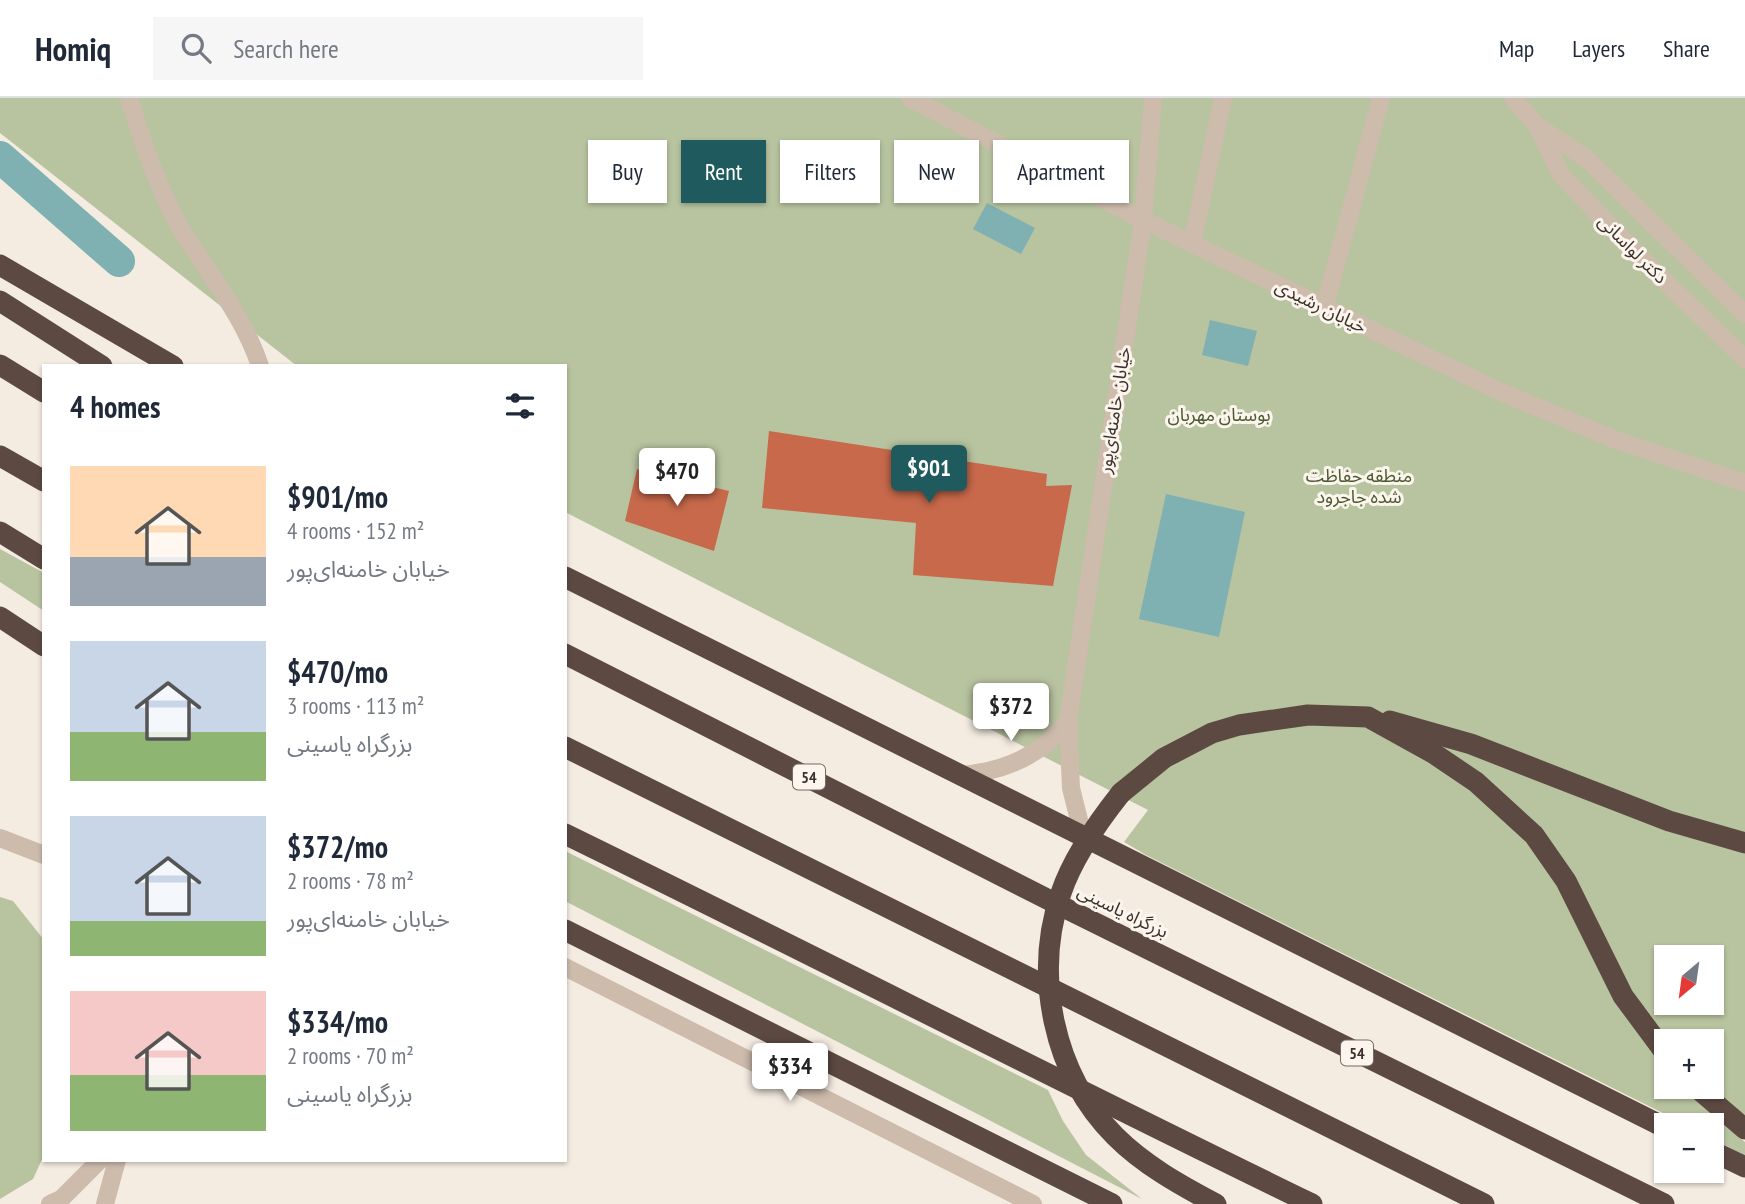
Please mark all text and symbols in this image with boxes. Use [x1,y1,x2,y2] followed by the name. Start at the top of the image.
[153,17,643,80] search box
[35,27,111,70] text: Homiq
[177,29,215,67] icon: search
[233,32,339,65] text: Search here
[1499,33,1534,64] text: Map
[1572,33,1625,64] text: Layers
[1663,33,1710,64] text: Share
[588,140,667,203] chip: Buy
[681,140,766,203] chip: Rent
[780,140,880,203] chip: Filters
[894,140,979,203] chip: New
[993,140,1129,203] chip: Apartment
[1594,210,1672,288] street label: دکتر لواسانی
[1271,274,1371,338] street label: خیابان رشیدی
[1093,345,1135,476] street label: خیابان خامنه‌ای‌پور
[70,387,161,426] text: 4 homes
[501,387,539,425] icon: filters
[1167,403,1271,426] park label: بوستان مهربان
[888,446,970,505] pin: $901
[636,448,718,508] pin: $470
[907,453,951,482] text: $901
[655,456,699,485] text: $470
[1306,464,1412,508] park label: منطقه حفاظت شده جاجرود
[287,477,388,516] text: $901/mo
[126,494,210,578] icon: home
[287,516,424,545] text: 4 rooms · 152 m²
[287,554,450,583] text: خیابان خامنه‌ای‌پور
[287,652,388,691] text: $470/mo
[126,669,210,753] icon: home
[970,684,1052,743] pin: $372
[287,691,424,720] text: 3 rooms · 113 m²
[989,691,1033,720] text: $372
[287,729,413,758] text: بزرگراه یاسینی
[793,764,825,790] road number: 54
[287,827,388,866] text: $372/mo
[126,844,210,928] icon: home
[287,866,414,895] text: 2 rooms · 78 m²
[1074,879,1172,943] street label: بزرگراه یاسینی
[287,904,450,933] text: خیابان خامنه‌ای‌پور
[1654,945,1724,1015] north arrow
[1654,945,1724,1183] map controls
[287,1002,388,1041] text: $334/mo
[126,1019,210,1103] icon: home
[1654,1029,1724,1099] button: +
[1341,1040,1373,1065] road number: 54
[287,1041,414,1070] text: 2 rooms · 70 m²
[749,1044,831,1103] pin: $334
[768,1051,812,1080] text: $334
[287,1079,413,1108] text: بزرگراه یاسینی
[1654,1113,1724,1183] button: −

